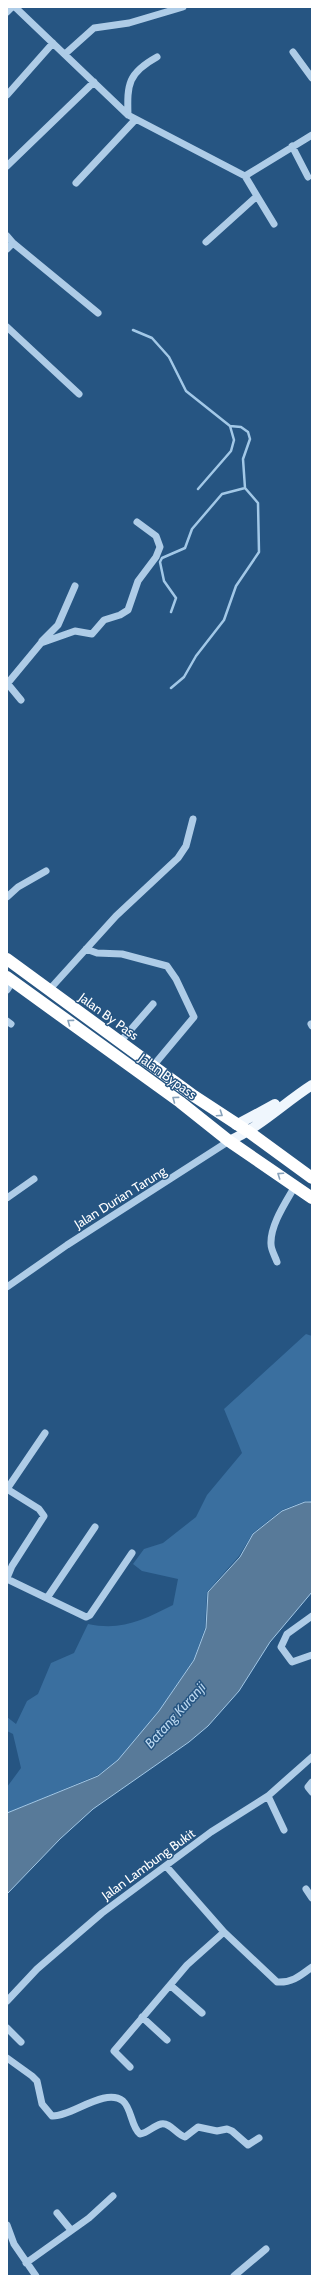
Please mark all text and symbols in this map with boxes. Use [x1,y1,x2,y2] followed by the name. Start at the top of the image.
[75,988,143,1043] street label: Jalan By Pass
[67,1019,74,1027] one-way arrow
[135,1049,200,1103] street label: Jalan Bypass
[173,1097,180,1104] one-way arrow
[216,1109,223,1117] one-way arrow
[70,1162,169,1232] street label: Jalan Durian Tarung
[277,1173,284,1180] one-way arrow
[141,1677,210,1752] water label: Batang Kuranji
[97,1824,198,1904] street label: Jalan Lambung Bukit

